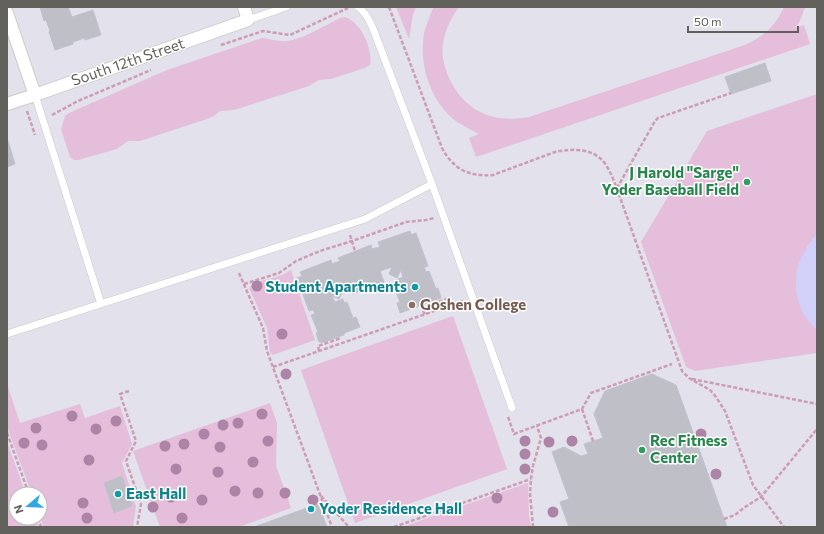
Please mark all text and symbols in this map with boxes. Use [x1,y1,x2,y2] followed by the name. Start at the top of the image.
[688,8,798,34] scale bar
[694,14,722,28] text: 50 m
[69,33,187,89] street label: South 12th Street
[601,163,739,198] place label: J Harold "Sarge" Yoder Baseball Field
[742,177,752,187] marker: J Harold "Sarge" Yoder Baseball Field
[266,277,407,295] place label: Student Apartments
[410,282,420,292] marker: Student Apartments
[420,295,526,313] place label: Goshen College
[407,300,417,310] marker: Goshen College
[650,431,728,466] place label: Rec Fitness Center
[637,445,647,455] marker: Rec Fitness Center
[126,484,186,502] place label: East Hall
[8,486,48,526] north arrow
[113,489,123,499] marker: East Hall
[319,499,462,517] place label: Yoder Residence Hall
[11,503,26,515] text: N
[306,504,316,514] marker: Yoder Residence Hall

